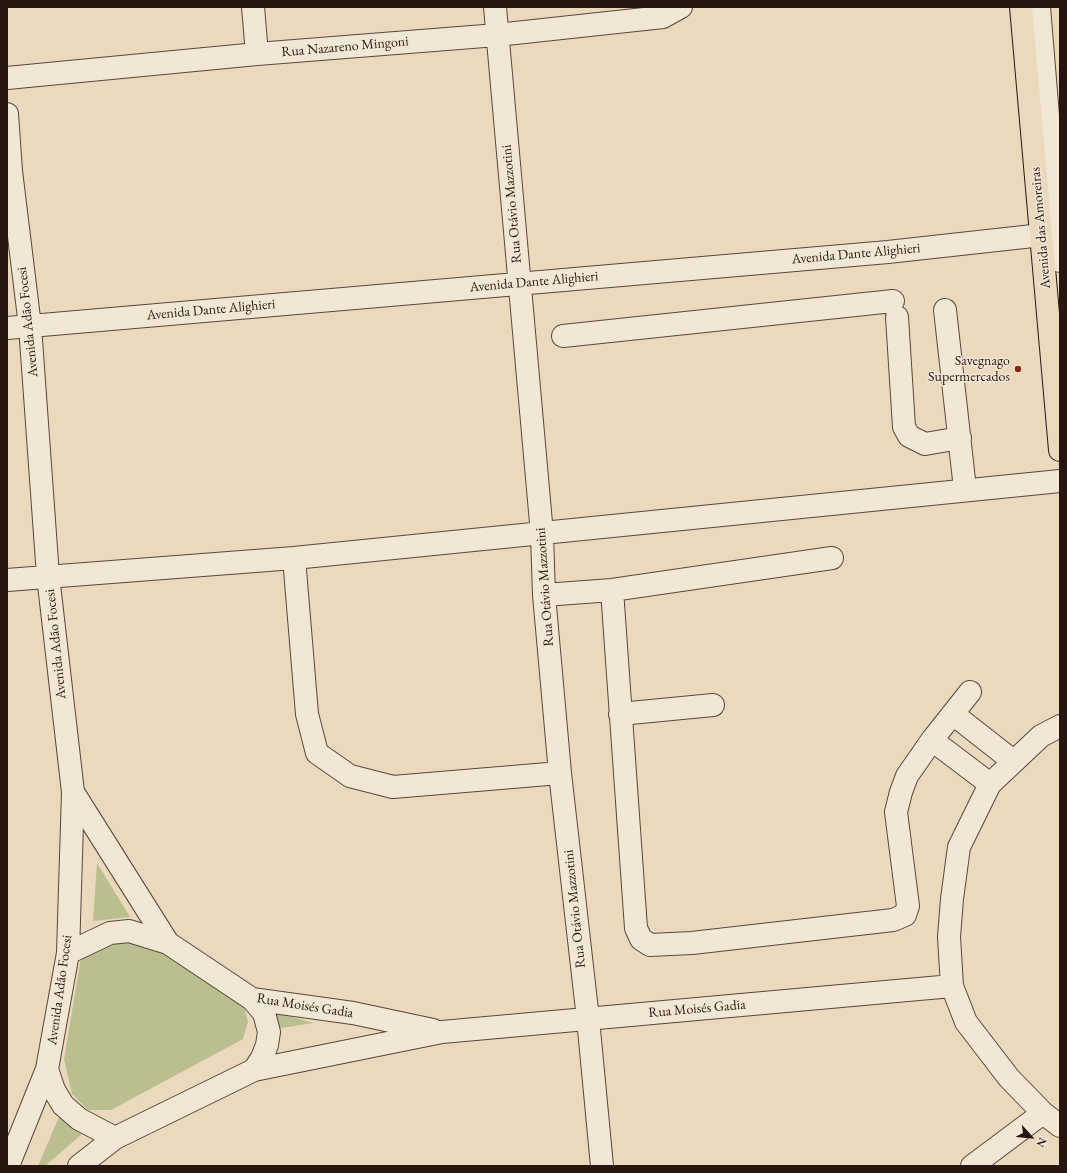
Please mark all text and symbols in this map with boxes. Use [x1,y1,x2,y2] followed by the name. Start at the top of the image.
[281,33,409,61] street label: Rua Nazareno Mingoni
[498,144,526,264] street label: Rua Otávio Mazzotini
[1027,166,1055,290] street label: Avenida das Amoreiras
[791,240,921,268] street label: Avenida Dante Alighieri
[14,266,42,378] street label: Avenida Adão Focesi
[469,268,599,296] street label: Avenida Dante Alighieri
[146,296,276,324] street label: Avenida Dante Alighieri
[928,353,1010,386] place label: Savegnago Supermercados
[1013,364,1023,374] marker: Savegnago Supermercados
[532,527,558,647] street label: Rua Otávio Mazzotini
[42,588,70,700] street label: Avenida Adão Focesi
[560,849,590,969] street label: Rua Otávio Mazzotini
[44,934,76,1046] street label: Avenida Adão Focesi
[255,990,355,1022] street label: Rua Moisés Gadia
[648,996,746,1022] street label: Rua Moisés Gadia
[1011,1117,1051,1157] north arrow
[1033,1135,1050,1150] text: N

